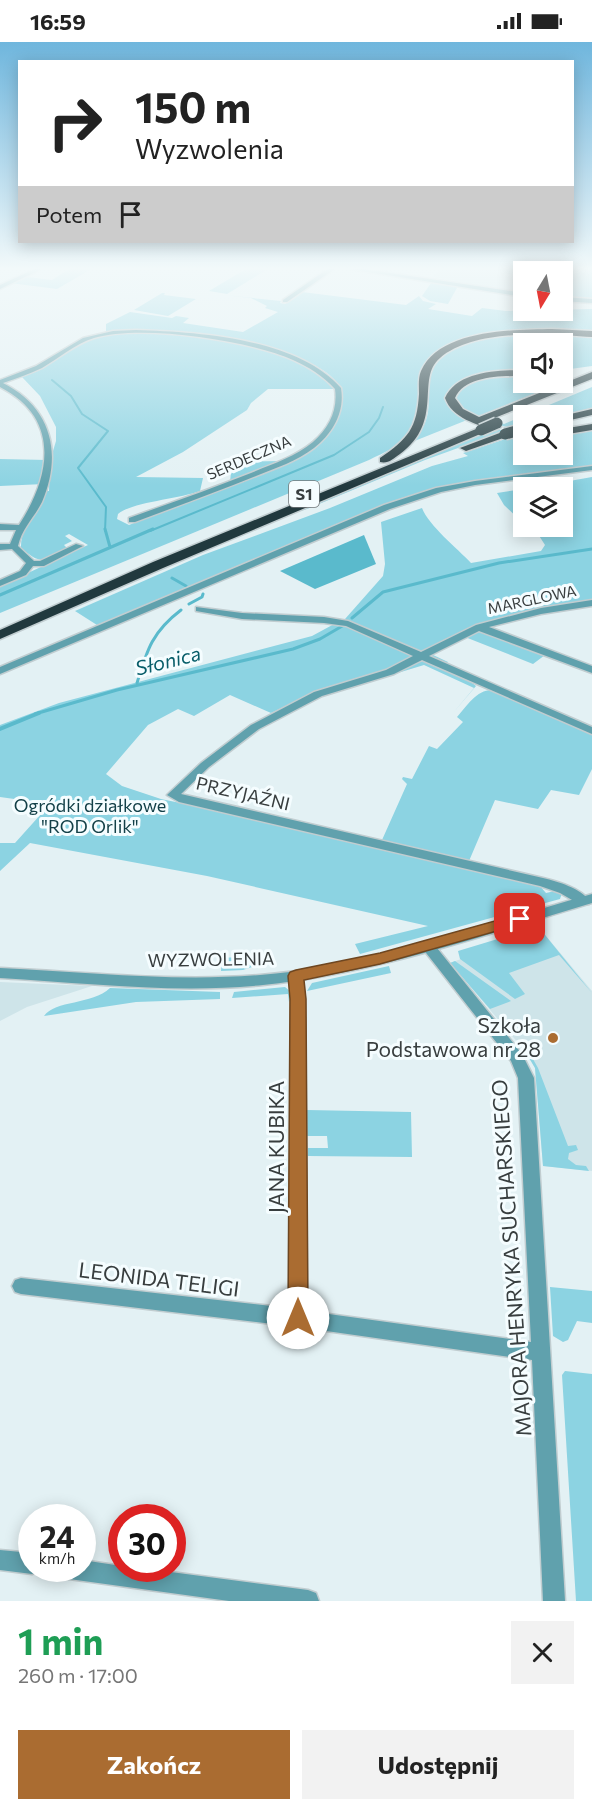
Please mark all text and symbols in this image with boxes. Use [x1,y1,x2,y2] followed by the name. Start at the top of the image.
[30,8,86,35] text: 16:59
[135,80,251,132] text: 150 m
[36,84,114,162] icon: right
[135,132,284,165] text: Wyzwolenia
[114,198,147,231] icon: arrive
[36,201,102,228] text: Potem
[513,261,573,321] north arrow
[513,261,573,537] map controls
[513,333,573,393] button: sound
[513,405,573,465] button: search
[204,431,293,483] street label: SERDECZNA
[513,477,573,537] button: layers
[289,481,319,507] road number: S1
[486,581,578,617] street label: MARGLOWA
[133,640,203,680] water label: Słonica
[194,772,292,814] street label: PRZYJAŹNI
[14,794,166,837] park label: Ogródki działkowe "ROD Orlik"
[494,893,545,944] pin
[503,902,536,935] icon: arrive
[147,947,275,971] street label: WYZWOLENIA
[366,1012,541,1061] place label: Szkoła Podstawowa nr 28
[546,1031,560,1045] marker: Szkoła Podstawowa nr 28
[486,1079,535,1438] street label: MAJORA HENRYKA SUCHARSKIEGO
[263,1081,288,1213] street label: JANA KUBIKA
[77,1256,241,1301] street label: LEONIDA TELIGI
[266,1286,330,1350] position arrow
[108,1504,186,1582] speed limit sign: 30
[39,1517,75,1554] text: 24
[39,1549,75,1567] text: km/h
[18,1618,103,1662] text: 1 min
[511,1621,574,1684] button: close
[18,1663,138,1687] text: 260 m · 17:00
[18,1730,290,1799] button: Zakończ
[302,1730,574,1799] button: Udostępnij

